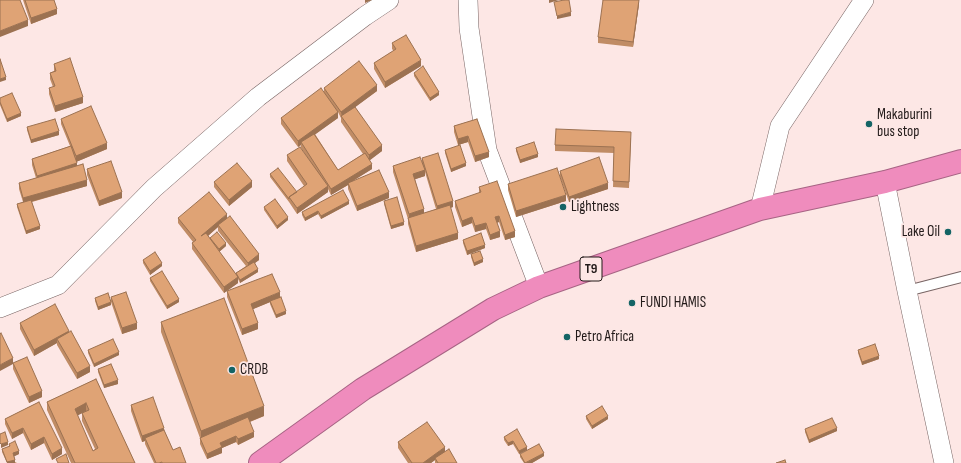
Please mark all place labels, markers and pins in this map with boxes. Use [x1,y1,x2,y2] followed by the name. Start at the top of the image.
[877,106,932,141] place label: Makaburini bus stop
[864,119,874,129] marker: Makaburini bus stop
[571,198,619,216] place label: Lightness
[558,202,568,212] marker: Lightness
[902,223,940,241] place label: Lake Oil
[943,227,953,237] marker: Lake Oil
[640,294,706,312] place label: FUNDI HAMIS
[627,298,637,308] marker: FUNDI HAMIS
[575,328,634,346] place label: Petro Africa
[562,332,572,342] marker: Petro Africa
[240,361,268,379] place label: CRDB
[227,365,237,375] marker: CRDB

